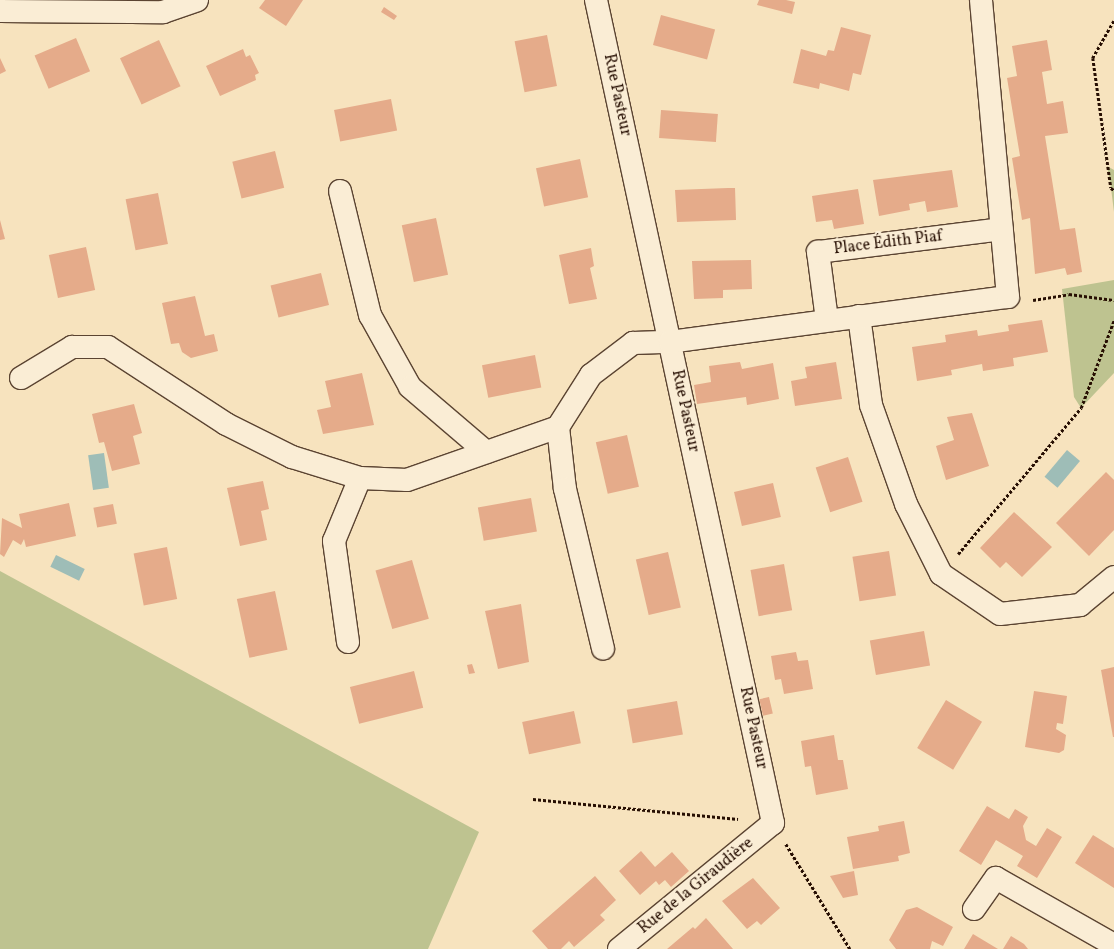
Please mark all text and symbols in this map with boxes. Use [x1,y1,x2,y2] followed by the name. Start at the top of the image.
[599,52,635,138] street label: Rue Pasteur
[833,227,943,259] street label: Place Édith Piaf
[667,368,703,454] street label: Rue Pasteur
[735,685,771,771] street label: Rue Pasteur
[635,834,757,938] street label: Rue de la Giraudière

